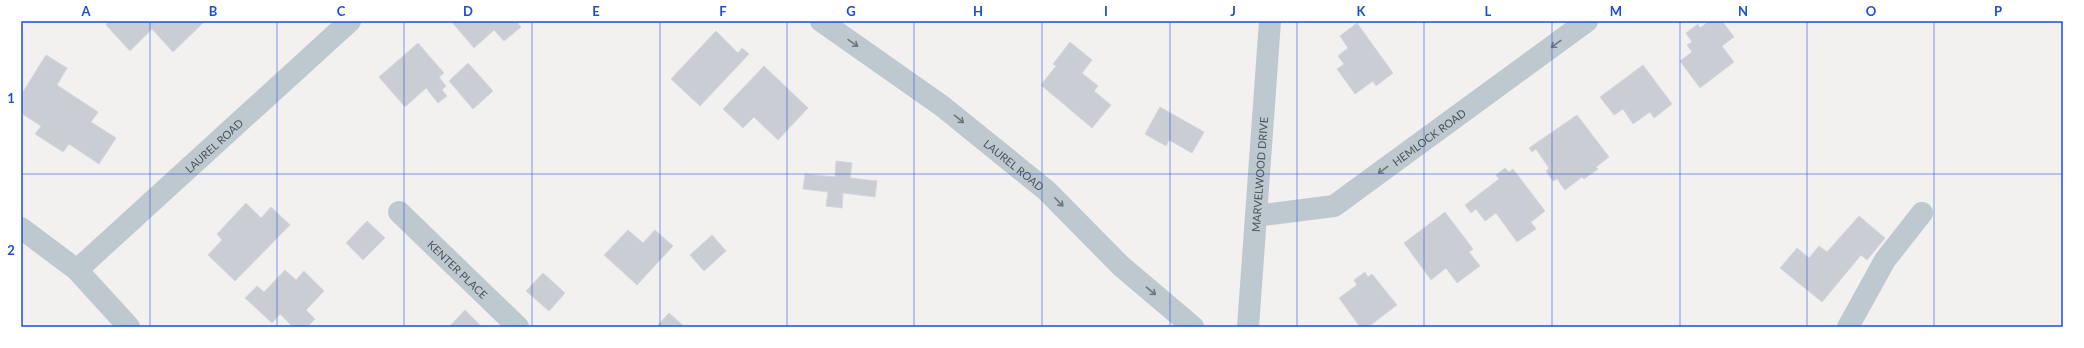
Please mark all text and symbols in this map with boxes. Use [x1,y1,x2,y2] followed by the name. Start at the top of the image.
[80,3,91,19] text: A
[209,3,218,19] text: B
[337,3,346,19] text: C
[463,3,473,19] text: D
[592,3,600,19] text: E
[719,3,727,19] text: F
[846,3,856,19] text: G
[973,3,983,19] text: H
[1104,3,1108,19] text: I
[1230,3,1236,19] text: J
[1357,3,1367,19] text: K
[1485,3,1492,19] text: L
[1610,3,1622,19] text: M
[1738,3,1748,19] text: N
[1866,3,1877,19] text: O
[1994,3,2002,19] text: P
[847,39,858,47] one-way arrow
[1551,40,1562,48] one-way arrow
[7,90,15,106] text: 1
[1389,106,1468,168] street label: HEMLOCK ROAD
[953,115,964,124] one-way arrow
[182,116,245,175] street label: LAUREL ROAD
[1248,116,1270,232] street label: MARVELWOOD DRIVE
[982,136,1047,193] street label: LAUREL ROAD
[1378,166,1389,174] one-way arrow
[1054,197,1063,207] one-way arrow
[425,237,490,301] street label: KENTER PLACE
[7,242,15,258] text: 2
[1145,287,1156,296] one-way arrow

